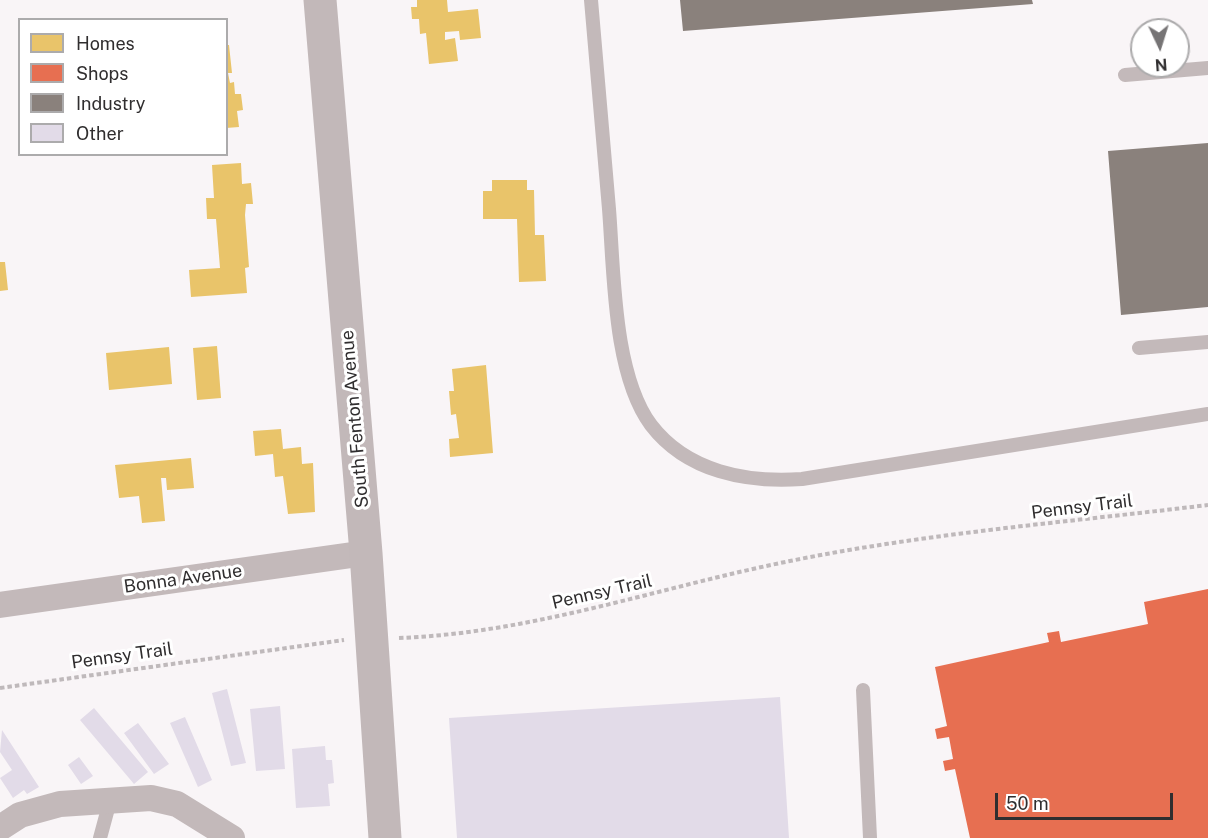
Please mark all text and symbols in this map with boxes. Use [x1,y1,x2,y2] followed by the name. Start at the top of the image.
[18,18,228,156] legend
[1130,18,1190,78] north arrow
[76,33,135,54] text: Homes
[1154,55,1168,74] text: N
[76,63,128,84] text: Shops
[76,93,145,114] text: Industry
[76,123,124,144] text: Other
[336,329,374,509] street label: South Fenton Avenue
[1030,490,1134,524] street label: Pennsy Trail
[122,560,244,598] street label: Bonna Avenue
[550,570,654,614] street label: Pennsy Trail
[70,638,174,674] street label: Pennsy Trail
[998,781,1176,819] scale bar
[1006,793,1049,814] text: 50 m

